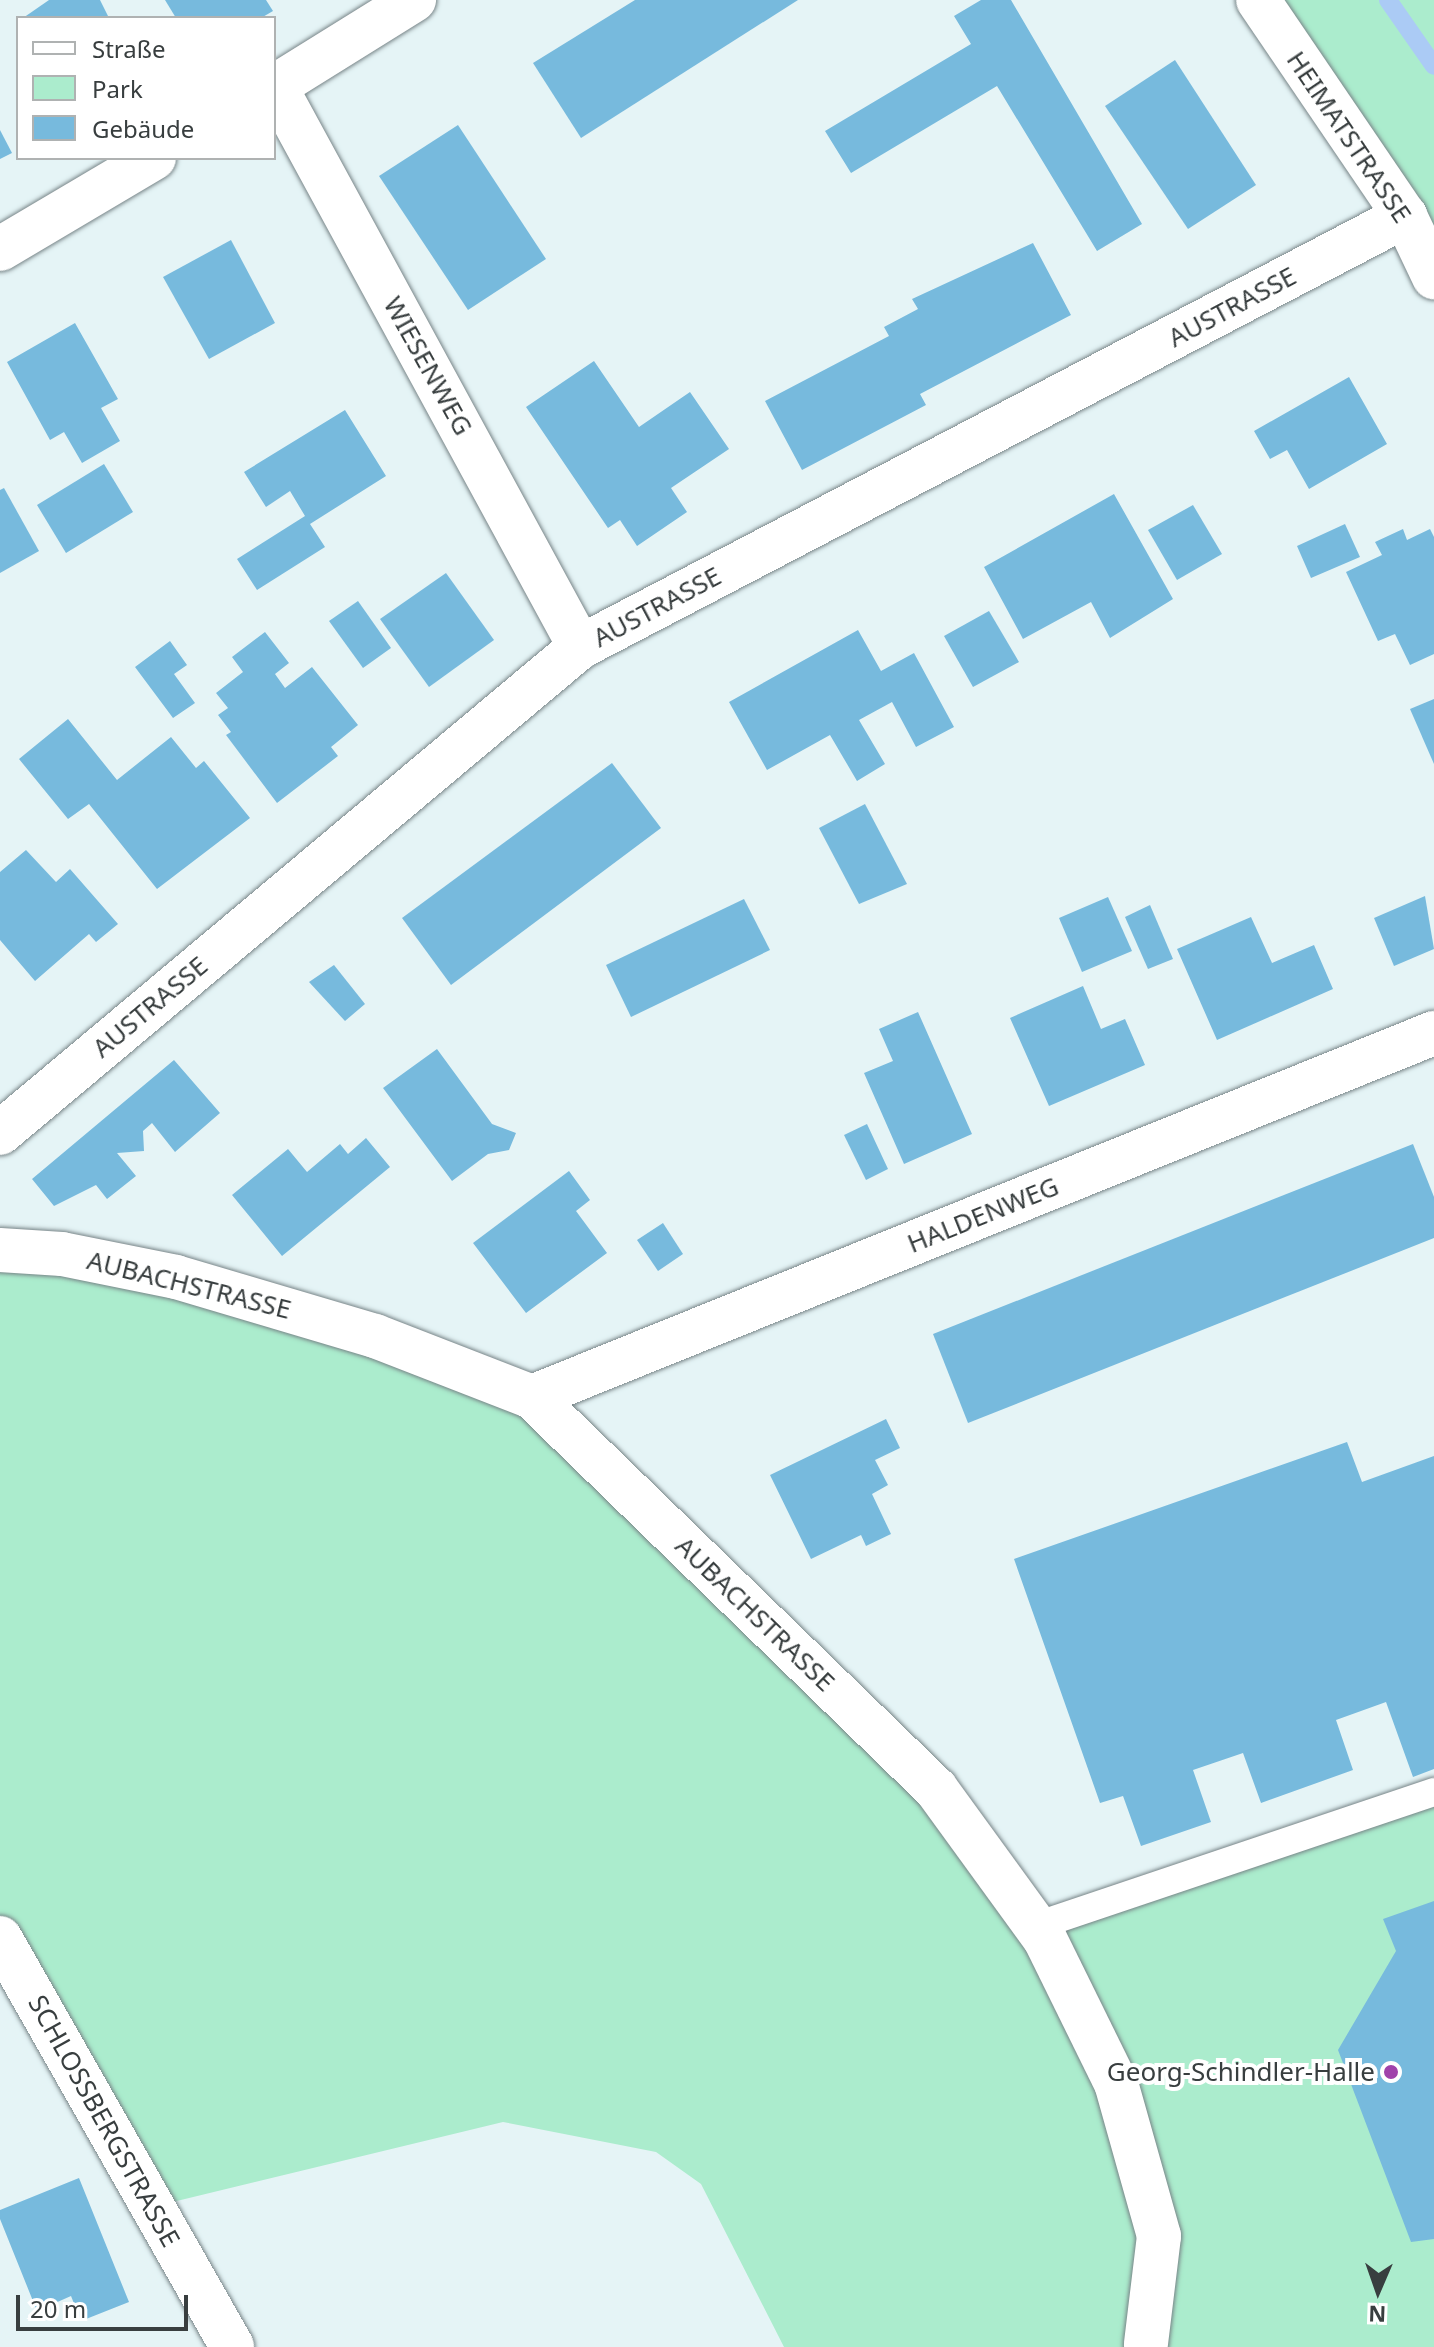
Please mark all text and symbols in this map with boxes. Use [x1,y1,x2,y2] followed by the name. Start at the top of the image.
[16,16,276,160] legend
[92,32,165,65] text: Straße
[1280,45,1418,229] street label: HEIMATSTRASSE
[92,72,143,105] text: Park
[92,112,194,145] text: Gebäude
[1163,260,1301,354] street label: AUSTRASSE
[377,291,479,441] street label: WIESENWEG
[588,560,726,654] street label: AUSTRASSE
[86,950,214,1064] street label: AUSTRASSE
[903,1171,1063,1259] street label: HALDENWEG
[84,1245,294,1325] street label: AUBACHSTRASSE
[669,1530,841,1698] street label: AUBACHSTRASSE
[22,1990,186,2252] street label: SCHLOSSBERGSTRASSE
[1107,2056,1375,2088] place label: Georg-Schindler-Halle
[1382,2063,1400,2081] marker: Georg-Schindler-Halle
[1338,2251,1418,2331] north arrow
[20,2279,192,2329] scale bar
[30,2292,86,2325] text: 20 m
[1368,2300,1387,2330] text: N

